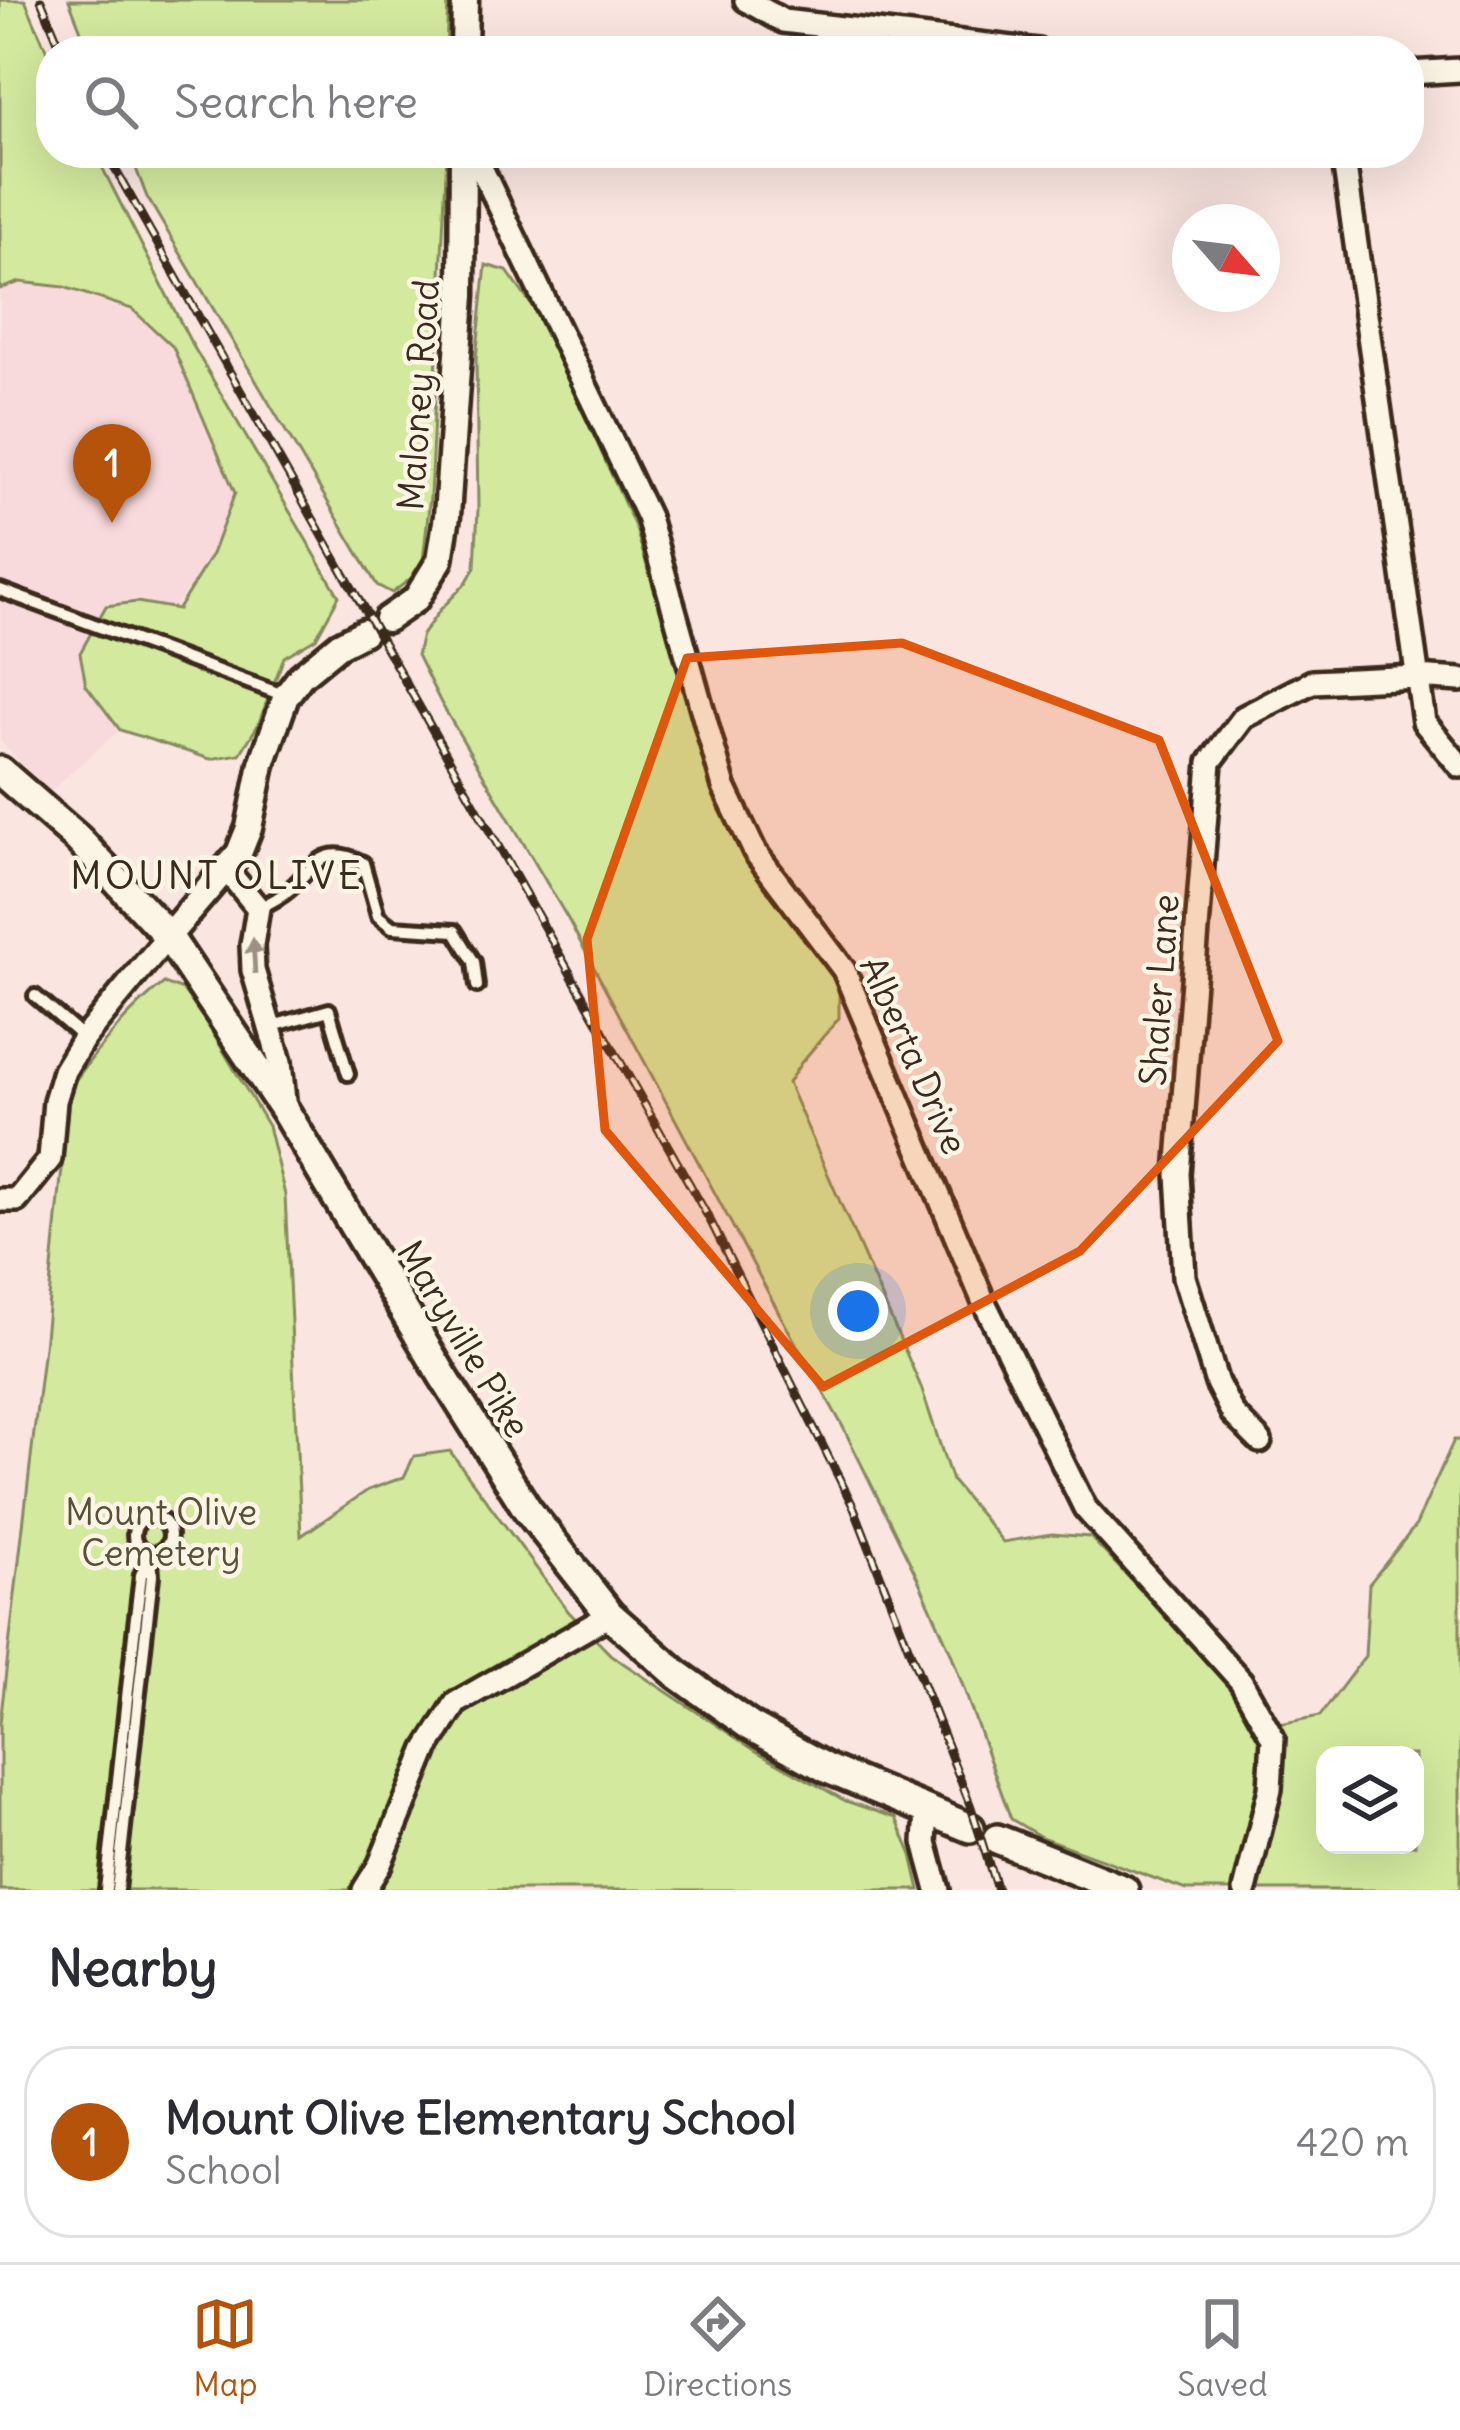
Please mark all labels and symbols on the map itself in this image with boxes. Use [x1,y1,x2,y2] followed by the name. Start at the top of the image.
[1172,204,1280,312] north arrow
[388,278,449,512] street label: Maloney Road
[73,424,151,523] pin: 1
[70,851,364,900] district label: MOUNT OLIVE
[1130,893,1189,1087] street label: Shaler Lane
[244,936,263,974] one-way arrow
[850,949,977,1161] street label: Alberta Drive
[387,1233,540,1446] street label: Maryville Pike
[828,1281,888,1341] your location
[65,1490,257,1576] park label: Mount Olive Cemetery

